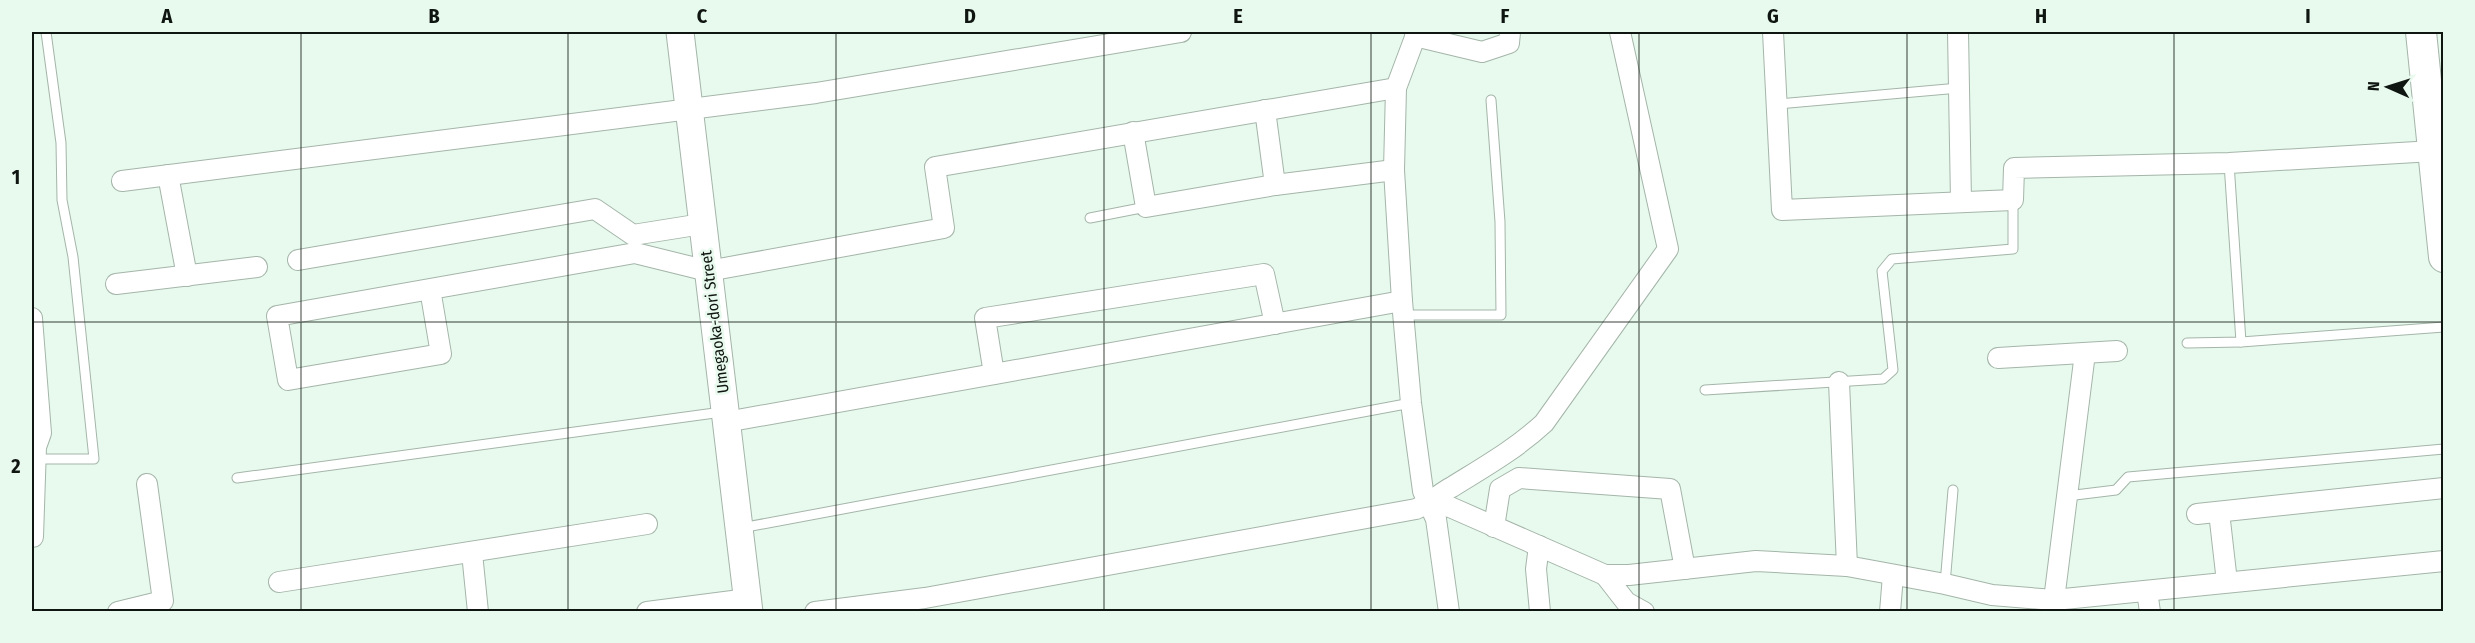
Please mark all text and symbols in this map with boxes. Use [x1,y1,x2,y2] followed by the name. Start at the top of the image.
[161,4,174,28] text: A
[428,4,440,28] text: B
[697,4,708,28] text: C
[964,4,976,28] text: D
[1233,4,1243,28] text: E
[1501,4,1510,28] text: F
[1767,4,1779,28] text: G
[2035,4,2047,28] text: H
[2305,4,2311,28] text: I
[2358,57,2418,117] north arrow
[2364,81,2383,92] text: N
[12,165,20,189] text: 1
[696,249,733,394] street label: Umegaoka-dori Street
[10,454,21,478] text: 2

